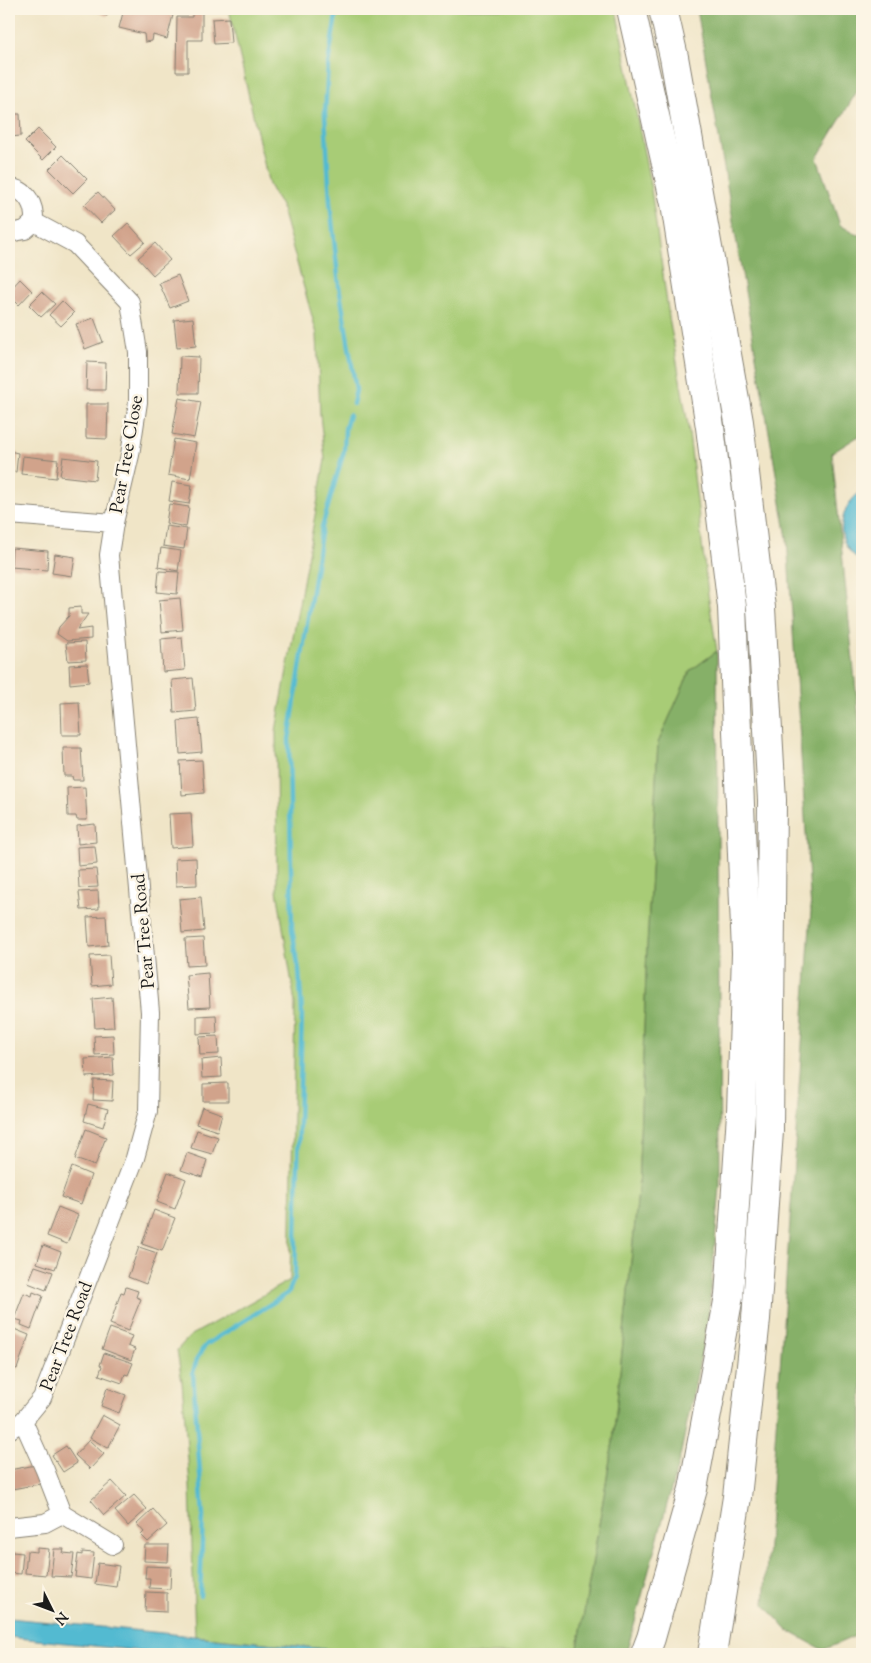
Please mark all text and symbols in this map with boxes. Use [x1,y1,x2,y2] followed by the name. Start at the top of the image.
[105,393,151,515] street label: Pear Tree Close
[127,872,163,989] street label: Pear Tree Road
[35,1278,101,1395] street label: Pear Tree Road
[28,1586,78,1636] north arrow
[49,1607,71,1628] text: N

